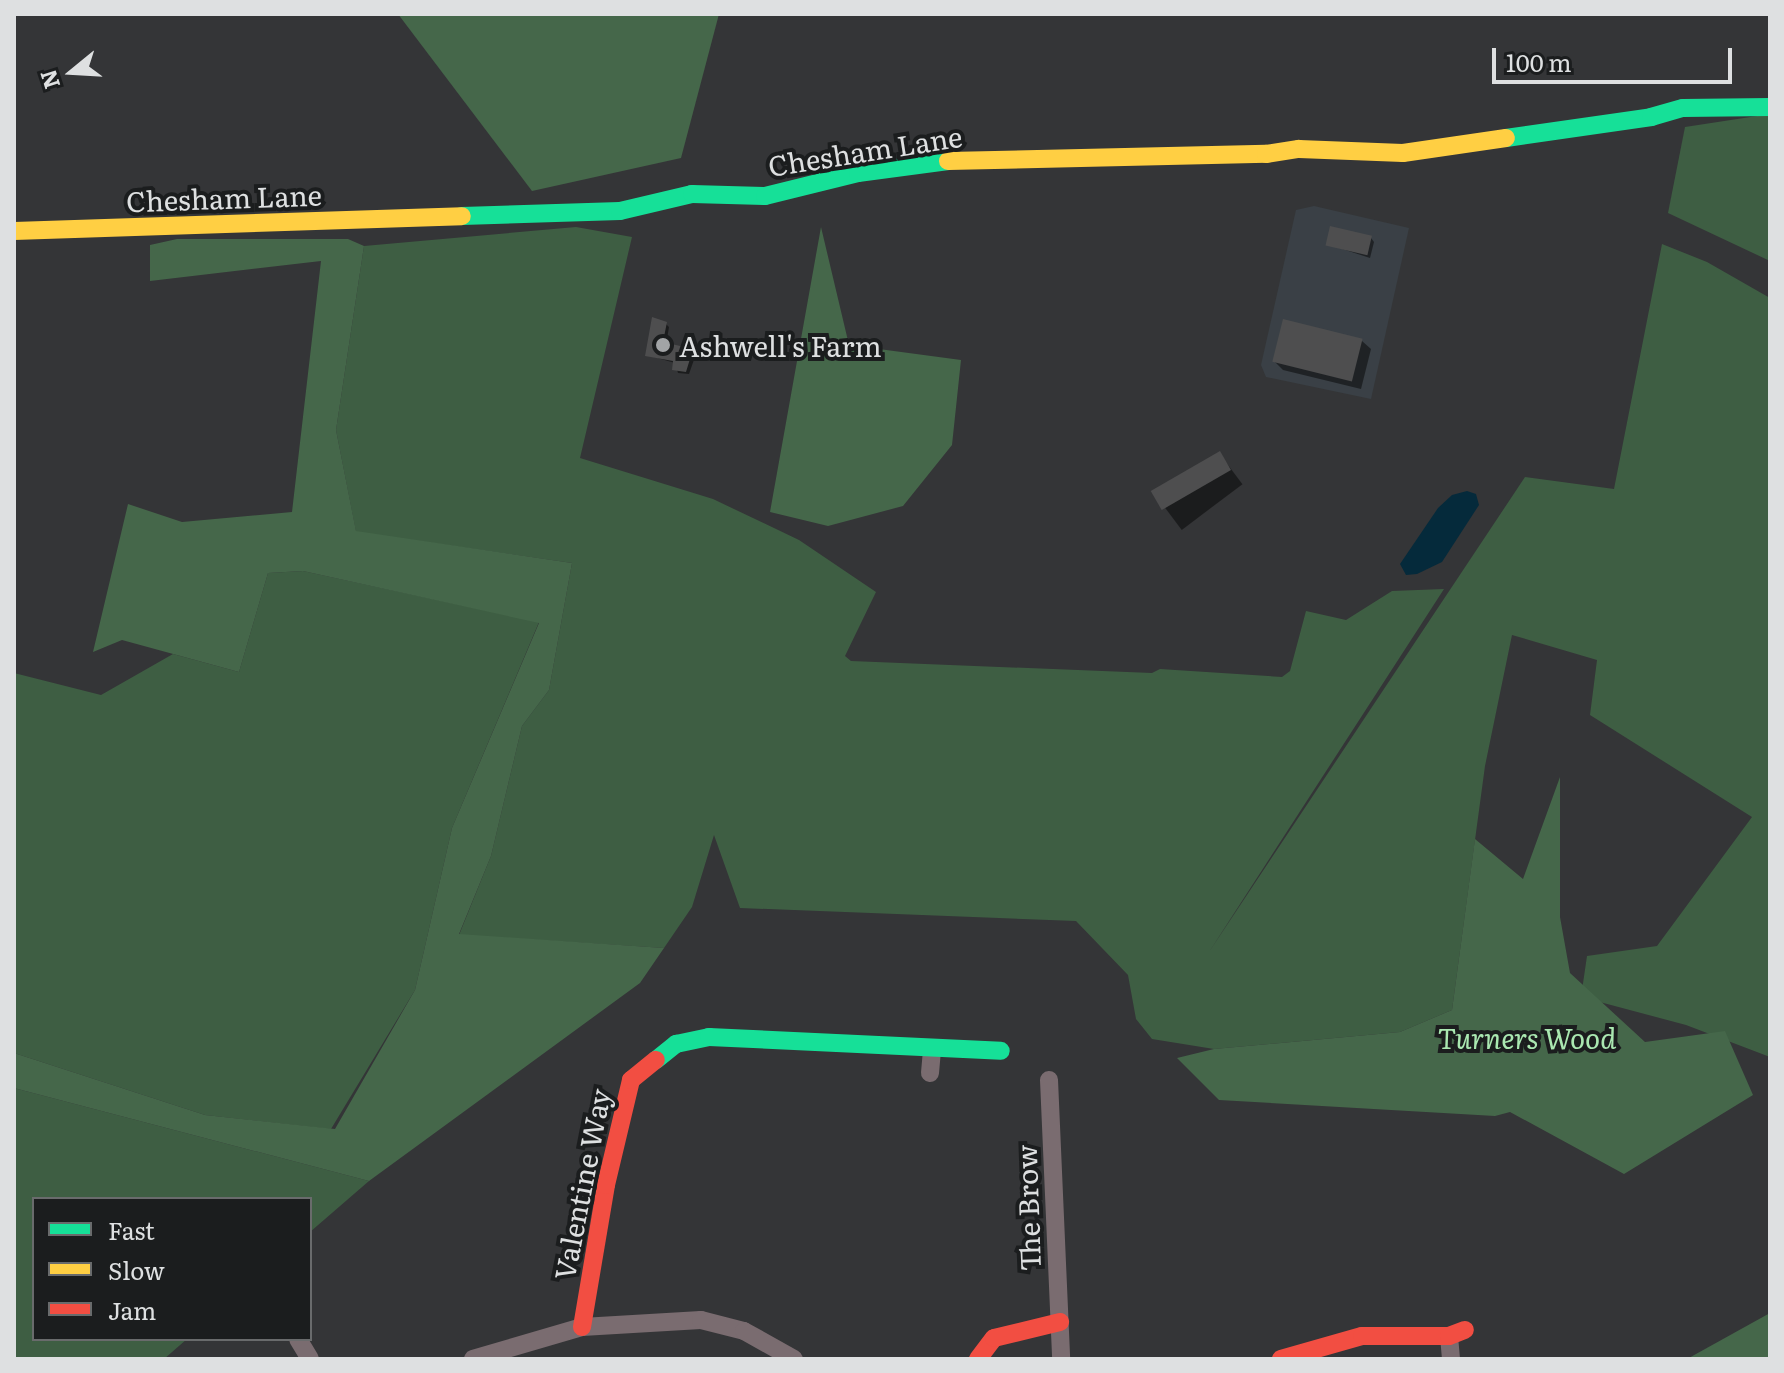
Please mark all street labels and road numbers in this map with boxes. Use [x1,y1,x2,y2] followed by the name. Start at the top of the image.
[766,118,964,182] street label: Chesham Lane
[125,177,323,217] street label: Chesham Lane
[546,1086,616,1282] street label: Valentine Way
[1008,1144,1046,1272] street label: The Brow

